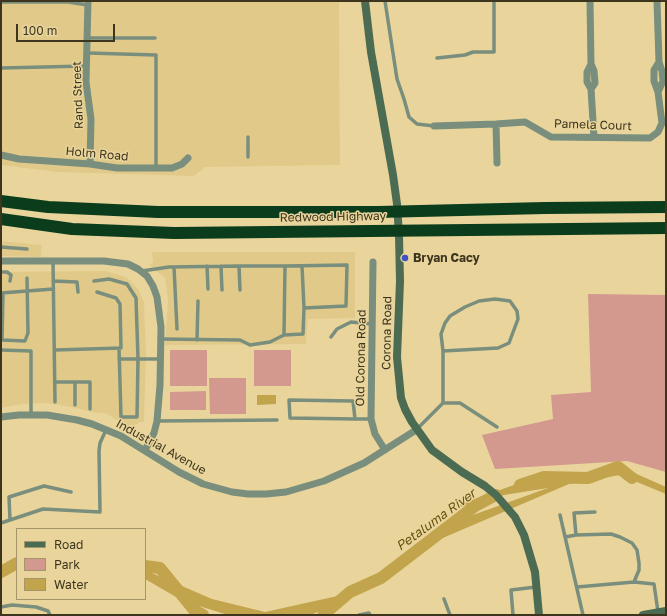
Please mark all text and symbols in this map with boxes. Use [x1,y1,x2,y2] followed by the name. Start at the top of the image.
[18,16,117,42] scale bar
[23,23,57,38] text: 100 m
[70,61,86,129] street label: Rand Street
[554,116,632,134] street label: Pamela Court
[65,144,129,164] street label: Holm Road
[280,209,386,225] street label: Redwood Highway
[413,251,480,265] place label: Bryan Cacy
[400,253,410,263] marker: Bryan Cacy
[379,296,395,370] street label: Corona Road
[353,310,369,406] street label: Old Corona Road
[113,416,209,478] street label: Industrial Avenue
[393,486,479,554] water label: Petaluma River
[16,528,146,600] legend
[54,537,83,552] text: Road
[54,557,80,572] text: Park
[54,577,88,592] text: Water

